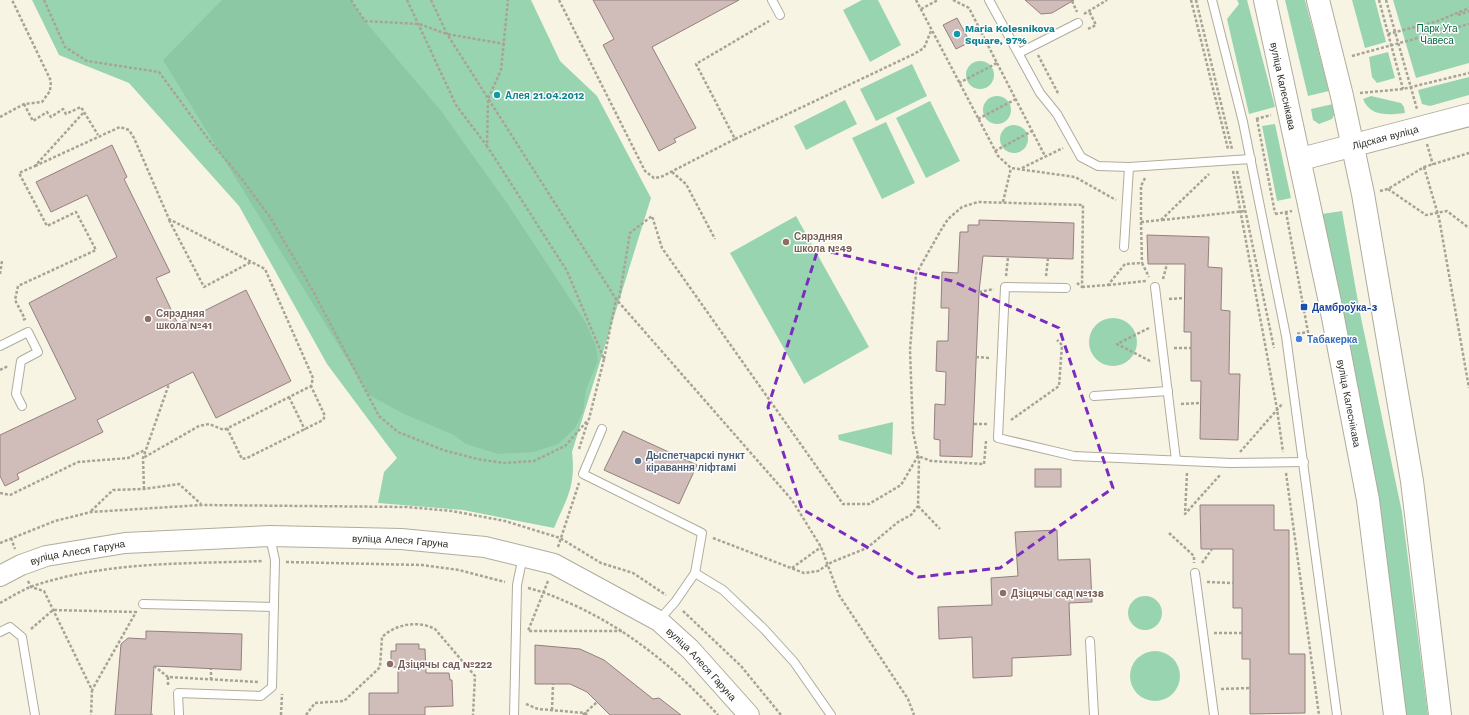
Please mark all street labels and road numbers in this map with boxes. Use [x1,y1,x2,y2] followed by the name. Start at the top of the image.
[1268,41,1298,131] street label: вуліца Калеснікава
[1351,123,1420,151] street label: Лідская вуліца
[1335,359,1363,449] street label: вуліца Калеснікава
[352,533,449,550] street label: вуліца Алеся Гаруна
[29,538,126,567] street label: вуліца Алеся Гаруна
[664,626,739,703] street label: вуліца Алеся Гаруна

